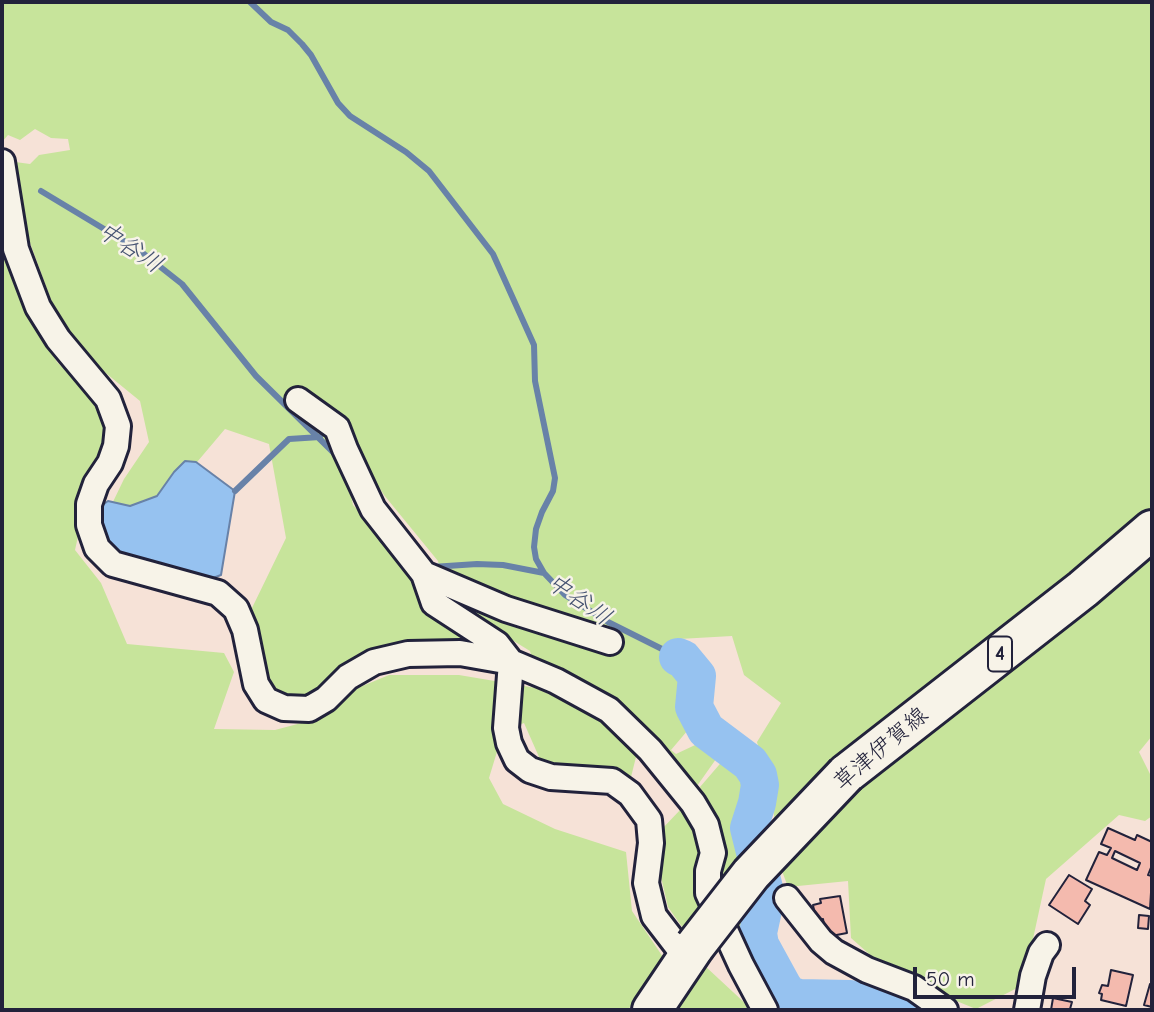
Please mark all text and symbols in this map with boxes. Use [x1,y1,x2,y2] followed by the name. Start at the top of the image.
[92,216,168,280] water label: 中谷川
[541,568,617,632] water label: 中谷川
[988,636,1012,672] road number: 4
[828,701,934,797] street label: 草津伊賀線
[916,953,1079,997] scale bar
[926,967,975,991] text: 50 m

